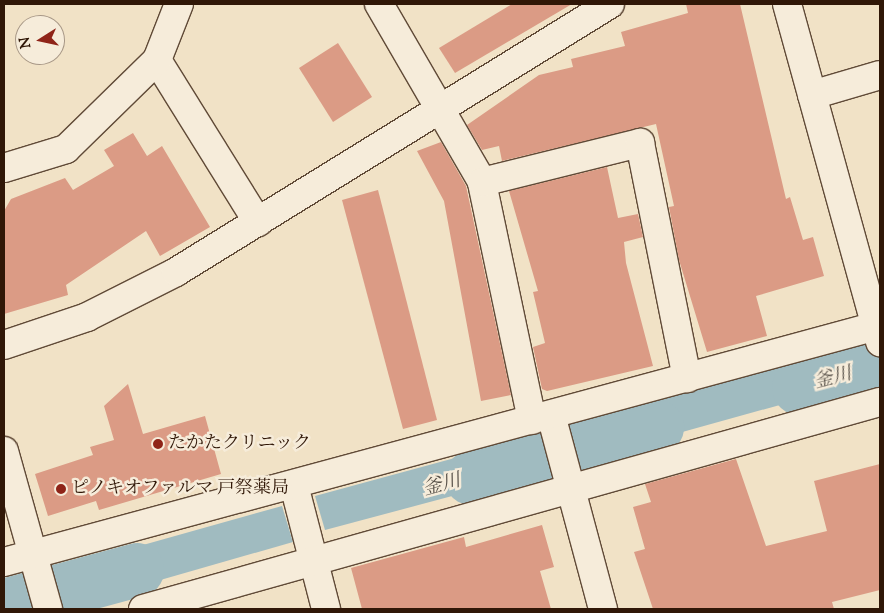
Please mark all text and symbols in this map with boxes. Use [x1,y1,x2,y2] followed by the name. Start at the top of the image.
[15,15,65,65] north arrow
[15,35,37,50] text: N
[812,363,854,395] water label: 釜川
[168,433,312,455] place label: たかたクリニック
[152,438,164,450] marker: たかたクリニック
[421,470,463,502] water label: 釜川
[71,478,291,500] place label: ピノキオファルマ 戸祭薬局
[55,483,67,495] marker: ピノキオファルマ 戸祭薬局

